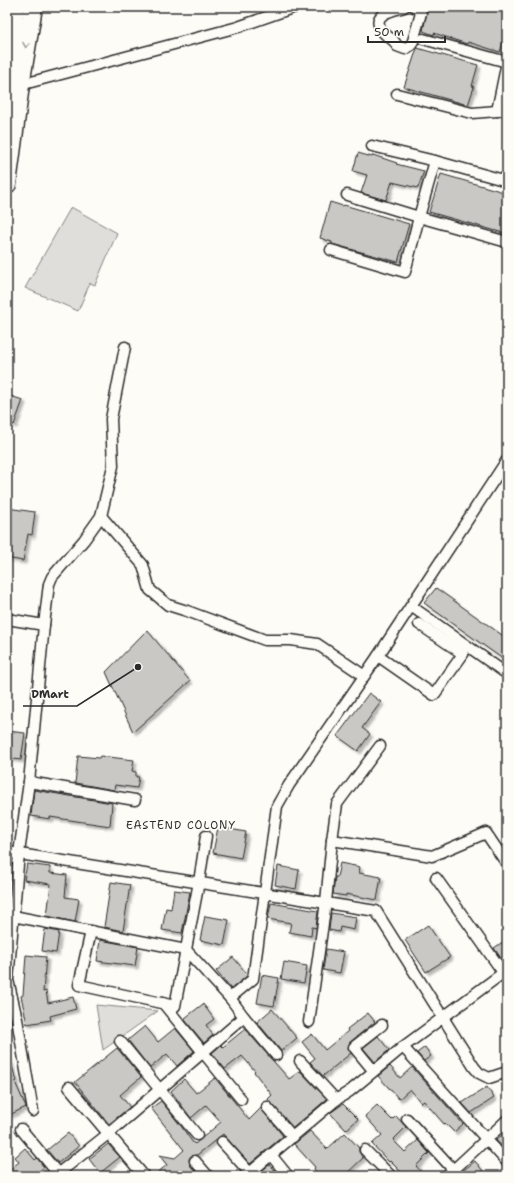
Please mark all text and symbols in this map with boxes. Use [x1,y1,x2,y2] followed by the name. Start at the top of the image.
[368,18,445,44] scale bar
[374,24,404,40] text: 50 m
[23,42,31,49] one-way arrow
[23,683,77,706] callout: DMart
[31,687,69,702] text: DMart
[126,818,236,833] district label: EASTEND COLONY

